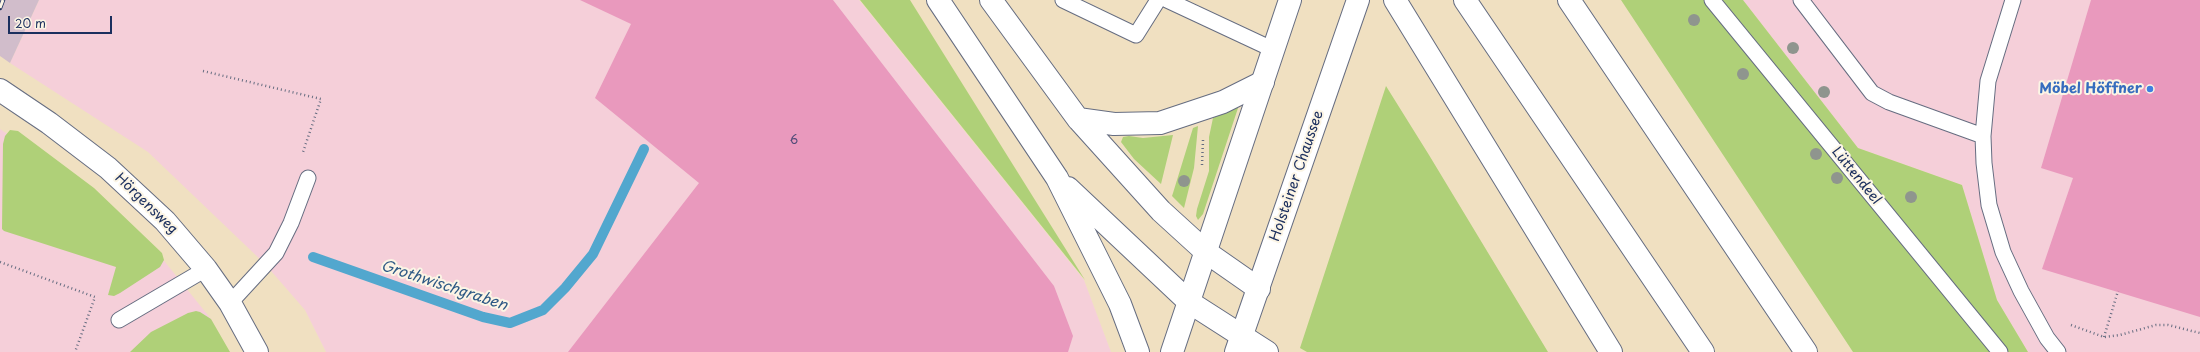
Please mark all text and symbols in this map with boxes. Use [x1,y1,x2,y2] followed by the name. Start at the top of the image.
[10,8,114,34] scale bar
[15,14,46,32] text: 20 m
[2039,81,2142,97] place label: Möbel Höffner
[2145,84,2155,94] marker: Möbel Höffner
[1267,108,1327,244] street label: Holsteiner Chaussee
[790,134,798,148] house number: 6
[1828,144,1884,208] street label: Lüttendeel
[111,170,181,238] street label: Hörgensweg
[378,257,510,315] water label: Grothwischgraben

